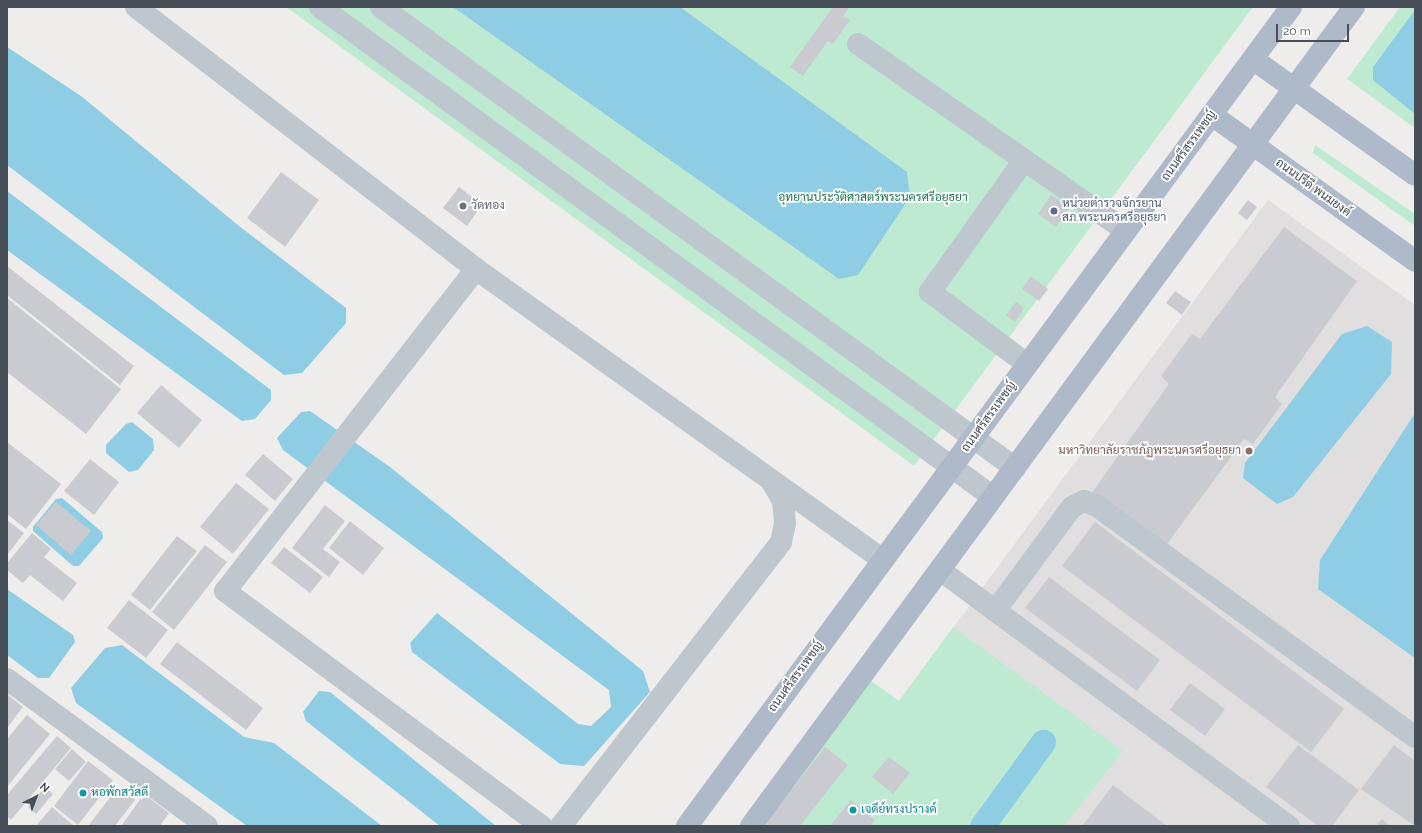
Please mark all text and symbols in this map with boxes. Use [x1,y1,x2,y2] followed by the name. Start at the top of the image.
[1278,16,1351,42] scale bar
[1283,24,1311,38] text: 20 m
[1159,108,1219,184] street label: ถนนศรีสรรเพชญ์
[1273,156,1353,220] street label: ถนนปรีดี พนมยงค์
[778,191,968,205] park label: อุทยานประวัติศาสตร์พระนครศรีอยุธยา
[1062,197,1166,225] place label: หน่วยตำรวจจักรยาน สภ.พระนครศรีอยุธยา
[471,199,505,213] place label: วัดทอง
[458,201,468,211] marker: วัดทอง
[1049,206,1059,216] marker: หน่วยตำรวจจักรยาน สภ.พระนครศรีอยุธยา
[959,379,1019,455] street label: ถนนศรีสรรเพชญ์
[1058,444,1241,458] place label: มหาวิทยาลัยราชภัฏพระนครศรีอยุธยา
[1244,446,1254,456] marker: มหาวิทยาลัยราชภัฏพระนครศรีอยุธยา
[766,639,826,715] street label: ถนนศรีสรรเพชญ์
[16,777,56,817] north arrow
[37,780,52,795] text: N
[91,786,148,800] place label: หอพักสวัสดี
[78,788,88,798] marker: หอพักสวัสดี
[861,803,937,817] place label: เจดีย์ทรงปรางค์
[848,805,858,815] marker: เจดีย์ทรงปรางค์

